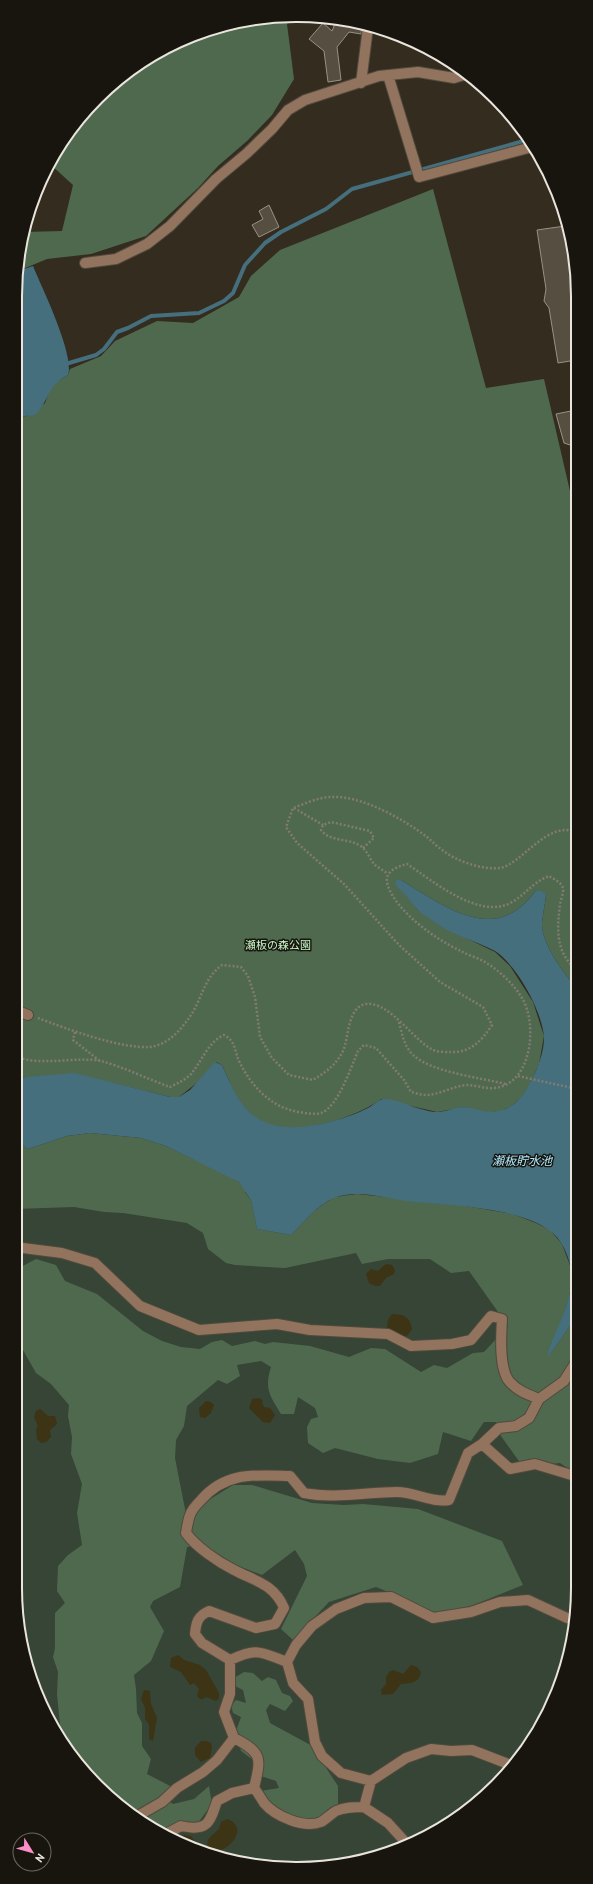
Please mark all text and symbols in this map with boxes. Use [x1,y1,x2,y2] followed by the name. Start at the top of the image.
[245,938,311,952] park label: 瀬板の森公園
[492,1153,553,1168] water label: 瀬板貯水池
[12,1832,52,1872] north arrow
[32,1851,48,1865] text: N

